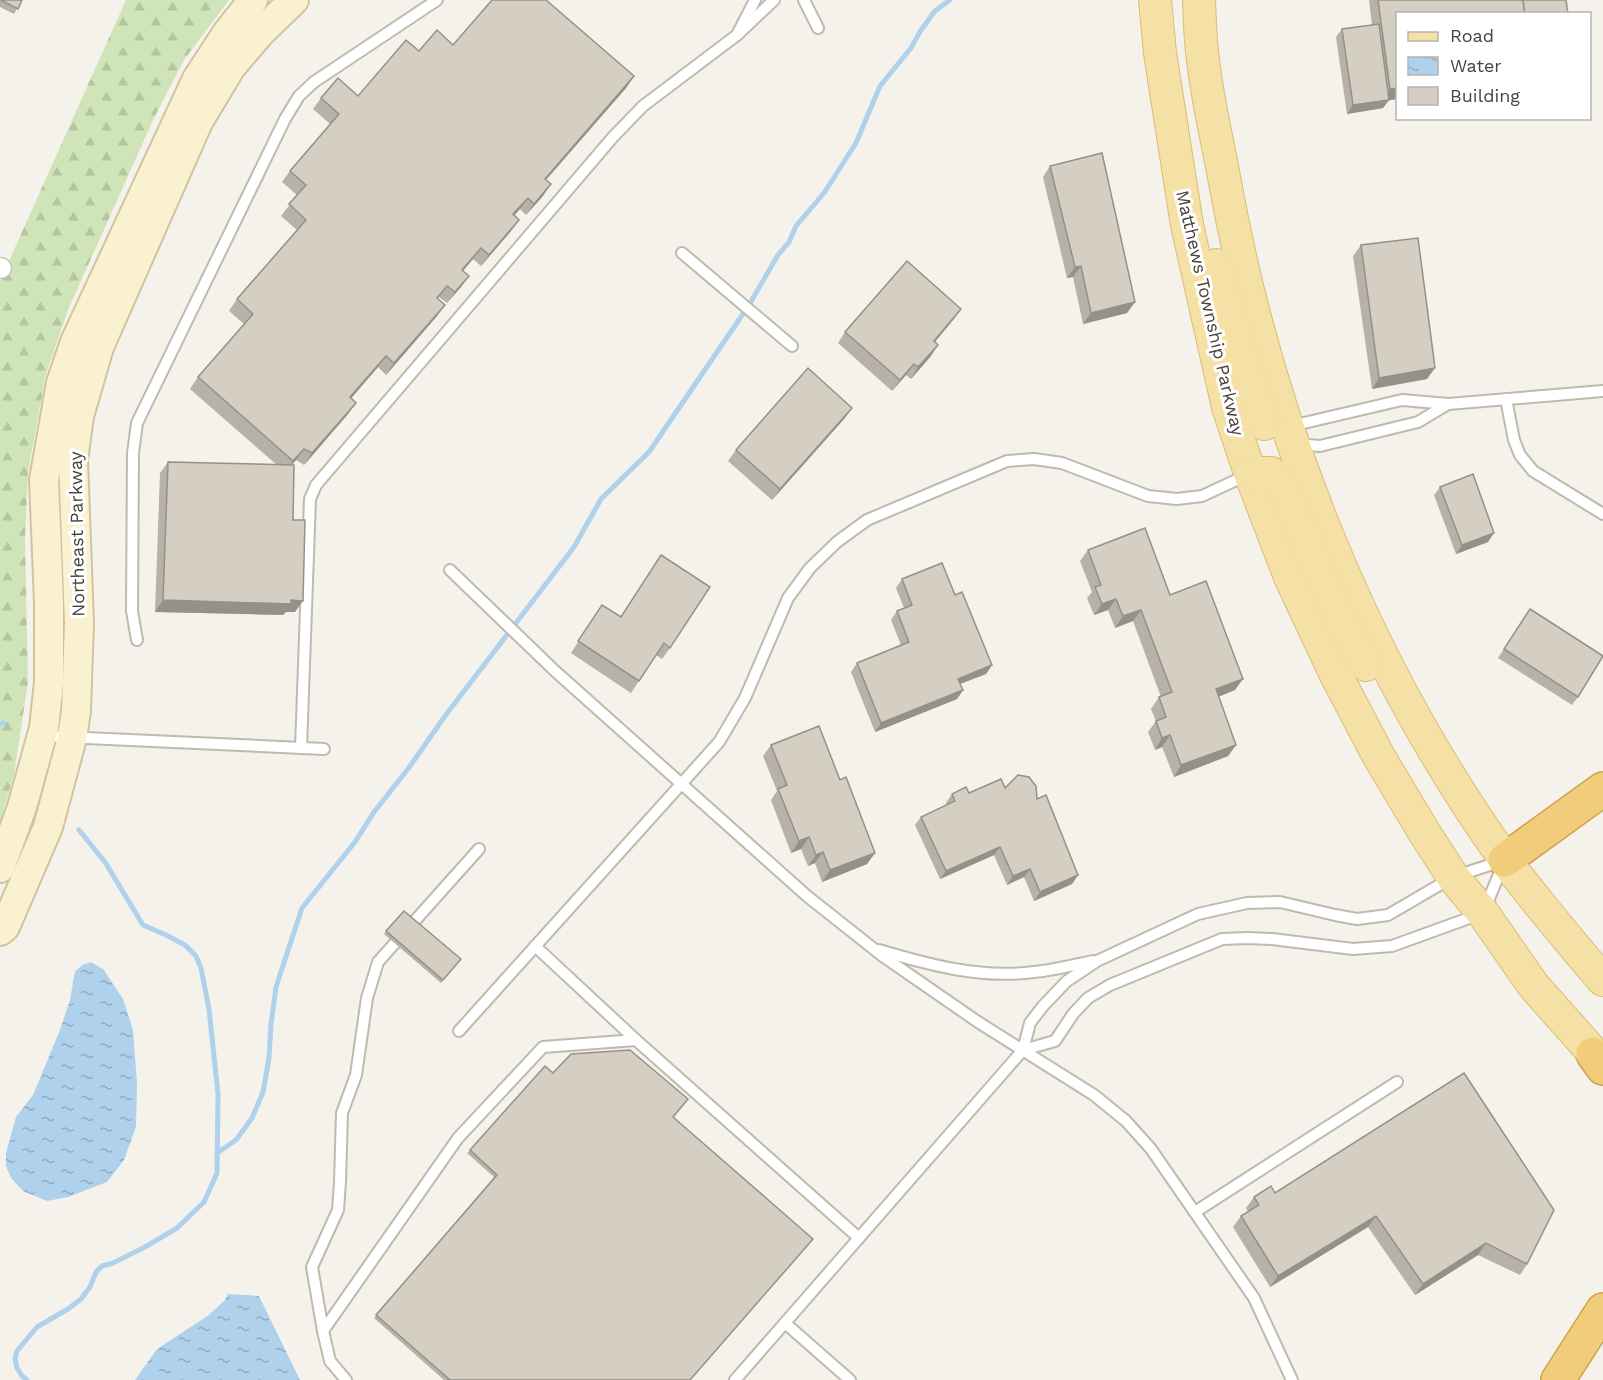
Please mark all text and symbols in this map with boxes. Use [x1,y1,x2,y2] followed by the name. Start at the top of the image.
[1396,12,1591,120] legend
[1450,25,1494,46] text: Road
[1450,55,1502,76] text: Water
[1450,85,1520,106] text: Building
[1172,188,1249,438] street label: Matthews Township Parkway
[65,450,88,617] street label: Northeast Parkway

